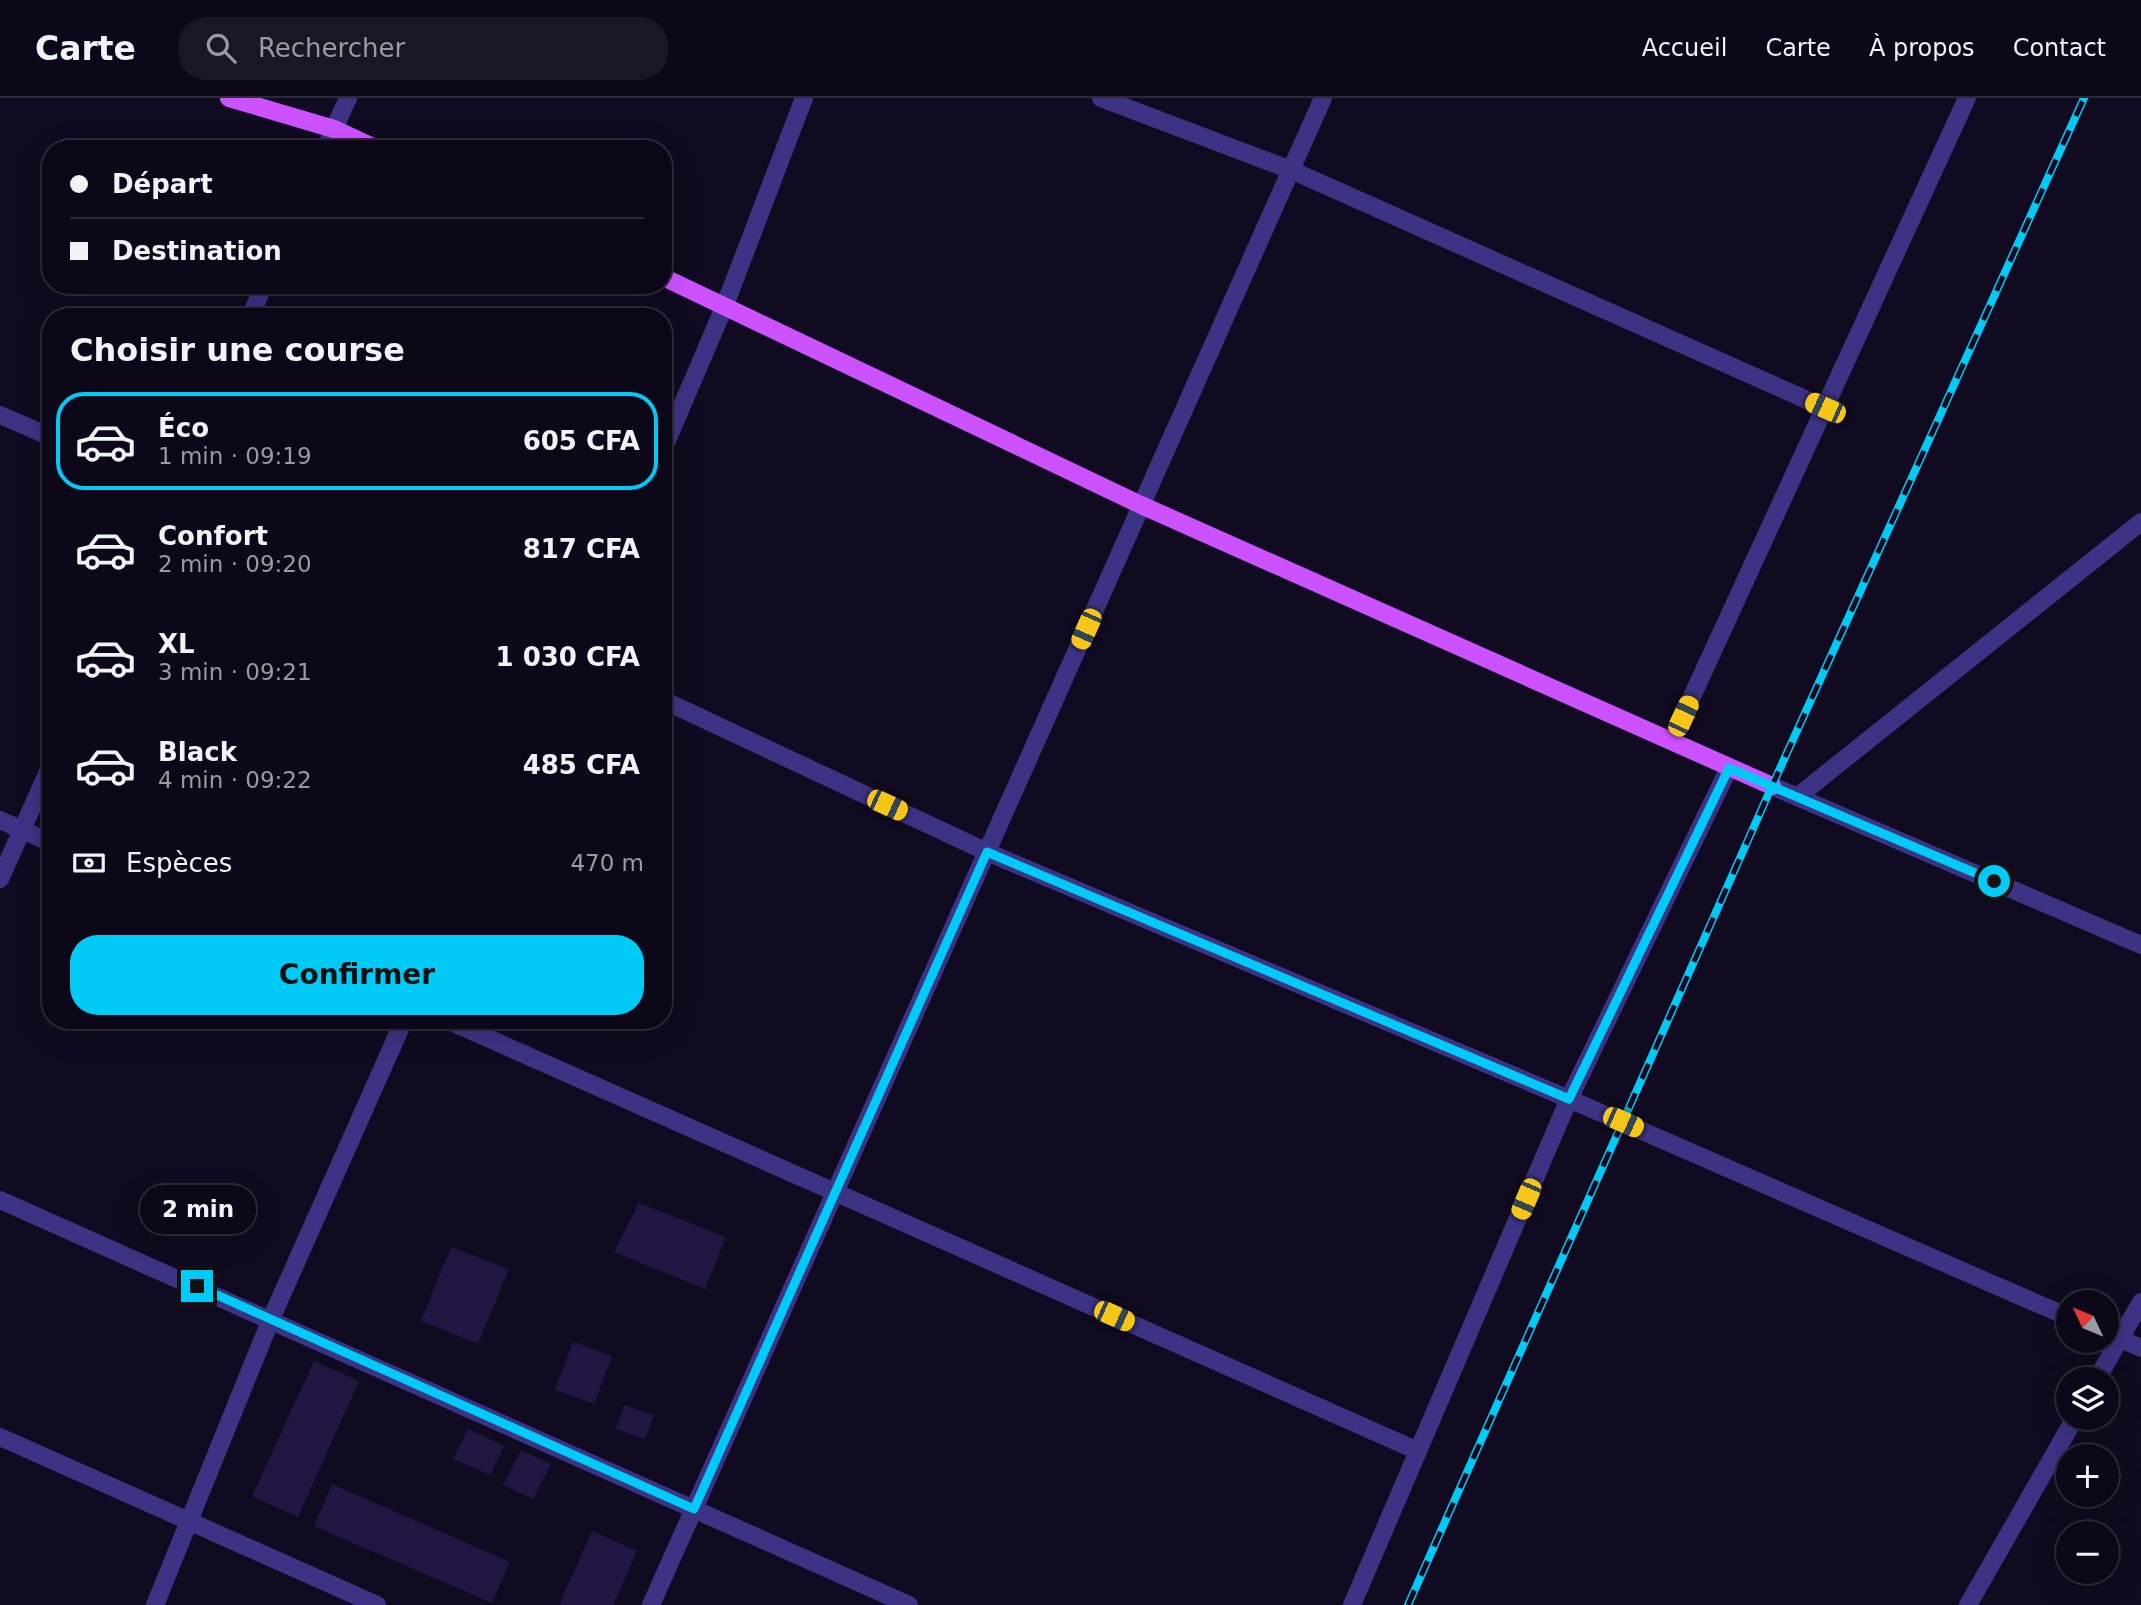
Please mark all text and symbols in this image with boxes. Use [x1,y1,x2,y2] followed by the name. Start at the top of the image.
[178,17,668,80] search box
[35,29,136,68] text: Carte
[202,29,240,67] icon: search
[258,33,405,63] text: Rechercher
[1642,34,1727,62] text: Accueil
[1765,34,1831,62] text: Carte
[1869,34,1975,62] text: À propos
[2013,34,2106,62] text: Contact
[112,169,213,199] text: Départ
[112,236,282,266] text: Destination
[70,331,405,369] text: Choisir une course
[1802,390,1849,426] car
[74,410,137,473] icon: car
[158,413,209,443] text: Éco
[523,426,640,456] text: 605 CFA
[158,443,312,469] text: 1 min · 09:19
[74,518,137,581] icon: car
[158,521,268,551] text: Confort
[523,534,640,564] text: 817 CFA
[158,551,312,577] text: 2 min · 09:20
[1068,606,1105,652] car
[74,626,137,689] icon: car
[158,629,195,659] text: XL
[496,642,640,672] text: 1 030 CFA
[158,659,312,685] text: 3 min · 09:21
[1665,693,1702,739] car
[74,734,137,797] icon: car
[158,737,237,767] text: Black
[523,750,640,780] text: 485 CFA
[158,767,312,793] text: 4 min · 09:22
[864,787,911,823] car
[70,844,108,882] icon: cash
[126,848,232,878] text: Espèces
[570,850,644,876] text: 470 m
[1978,865,2010,897] route start
[70,935,644,1015] button: Confirmer
[1600,1104,1647,1140] car
[1509,1176,1544,1222] car
[139,1184,255,1234] callout: 2 min
[162,1196,234,1222] text: 2 min
[181,1270,213,1302] route end
[2056,1290,2119,1353] north arrow
[2056,1290,2119,1584] map controls
[1091,1298,1138,1334] car
[2056,1367,2119,1430] button: layers
[2056,1444,2119,1507] button: +
[2056,1521,2119,1584] button: −

